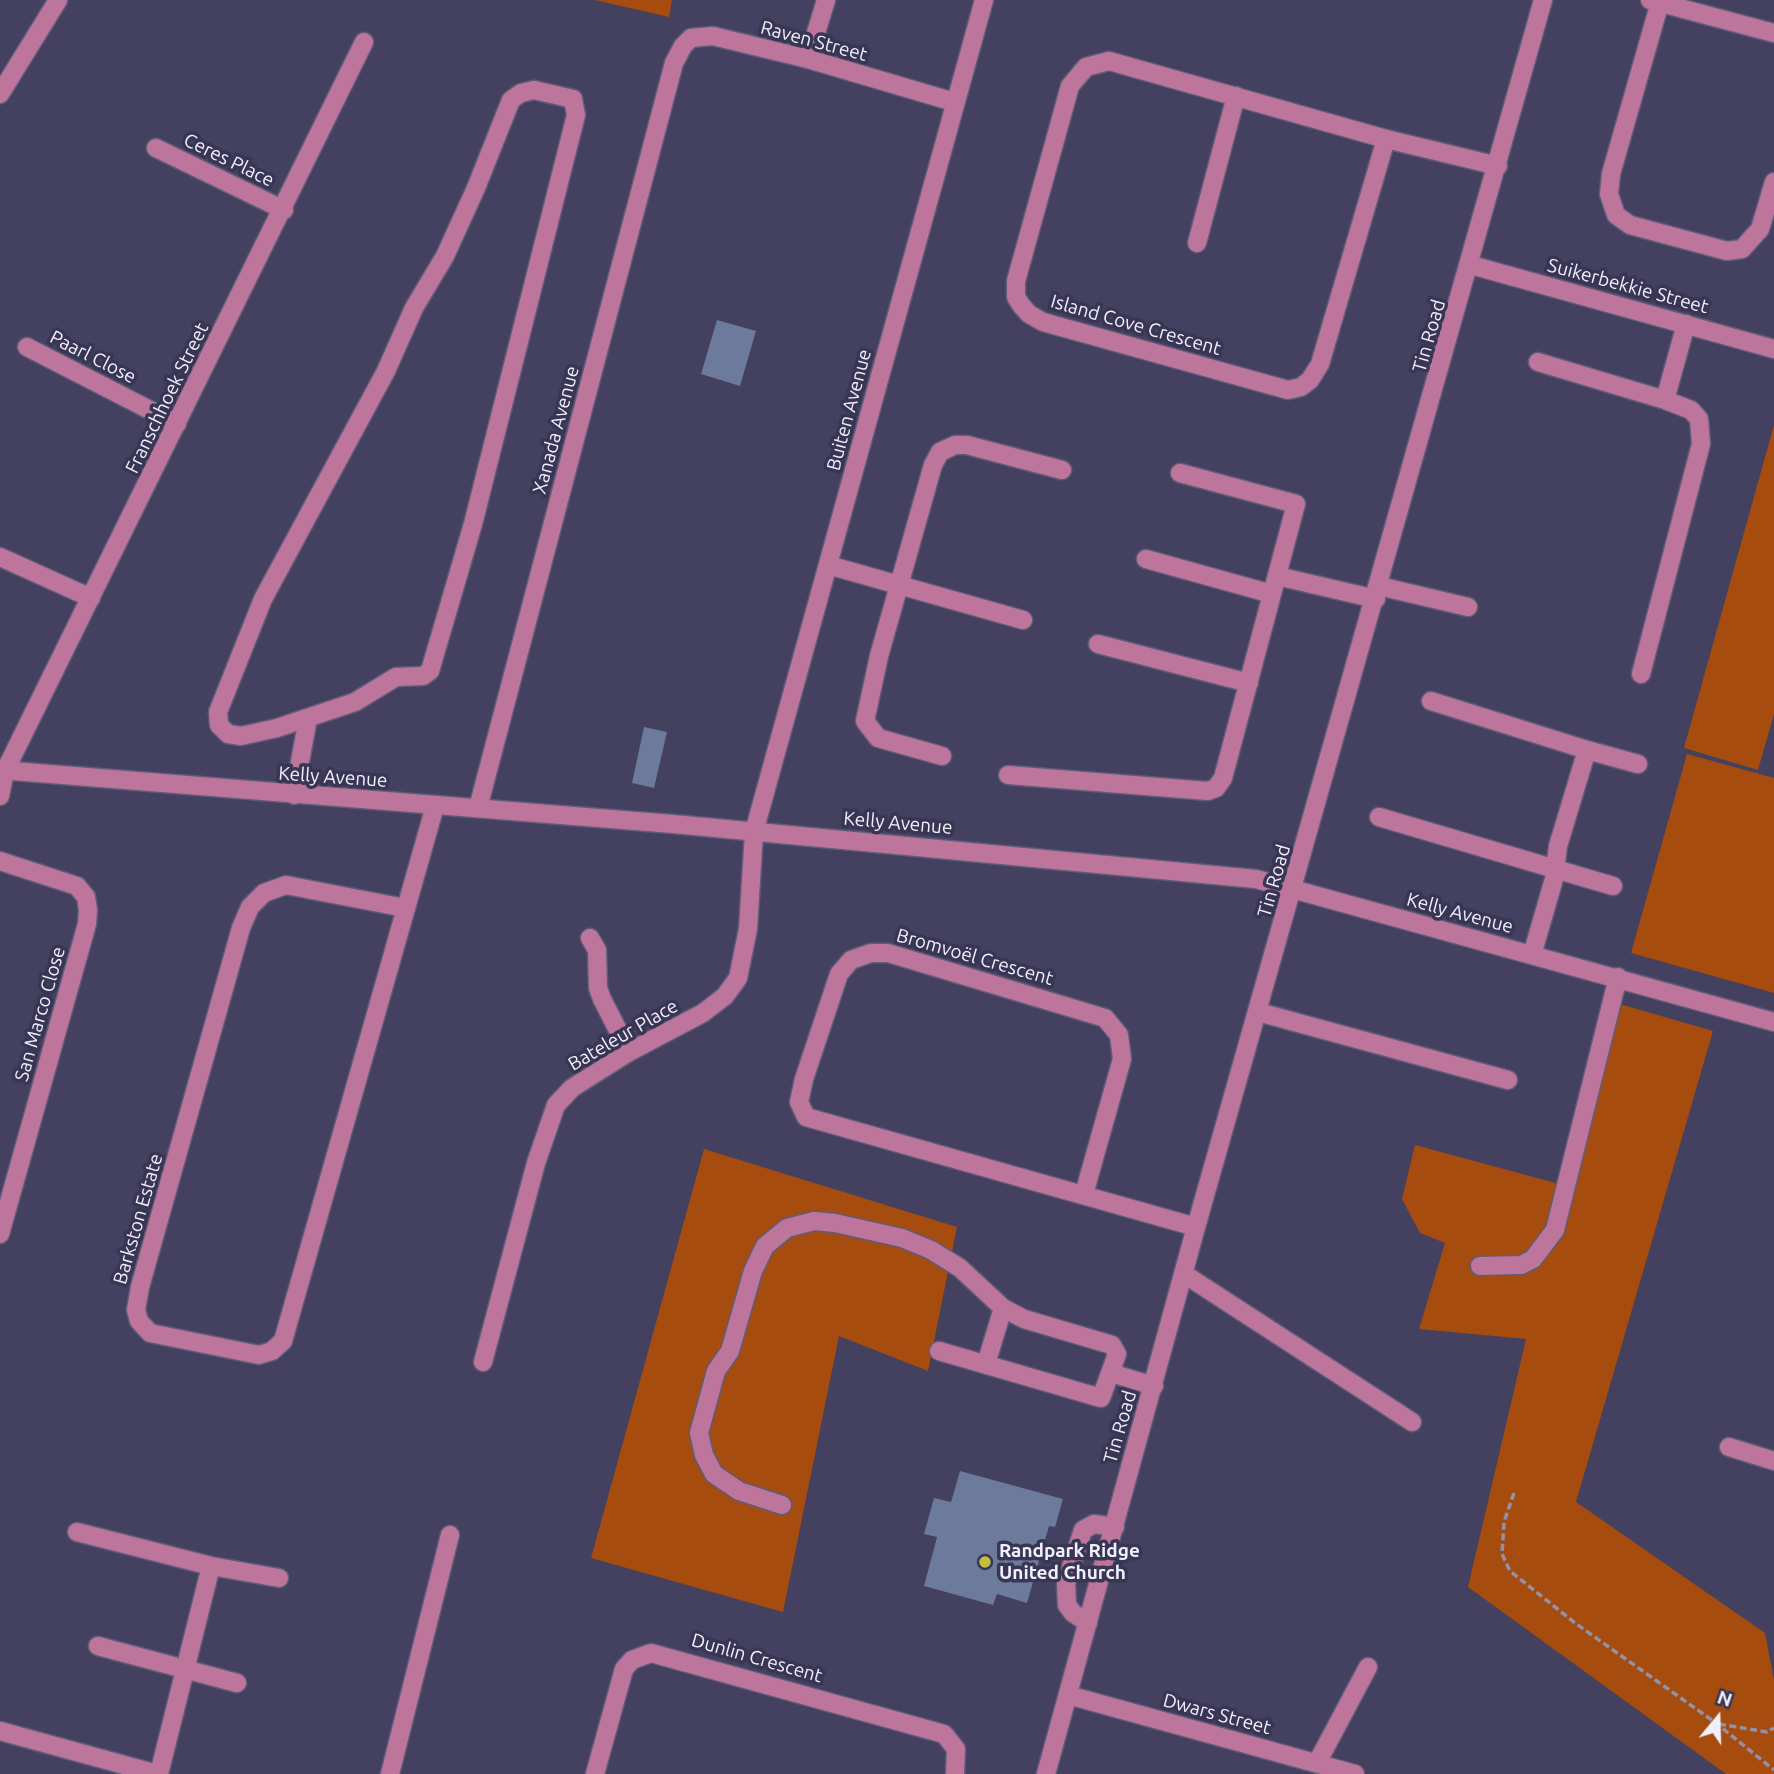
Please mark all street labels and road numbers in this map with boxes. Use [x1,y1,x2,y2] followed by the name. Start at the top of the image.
[758,16,870,66] street label: Raven Street
[180,128,278,192] street label: Ceres Place
[1545,254,1711,318] street label: Suikerbekkie Street
[1048,290,1224,360] street label: Island Cove Crescent
[1408,297,1450,375] street label: Tin Road
[121,319,213,477] street label: Franschhoek Street
[46,326,140,388] street label: Paarl Close
[822,347,876,473] street label: Buiten Avenue
[528,364,584,496] street label: Xanada Avenue
[278,762,388,792] street label: Kelly Avenue
[843,807,953,839] street label: Kelly Avenue
[1253,842,1295,920] street label: Tin Road
[1404,888,1516,938] street label: Kelly Avenue
[894,924,1056,990] street label: Bromvoël Crescent
[10,944,70,1084] street label: San Marco Close
[564,994,682,1076] street label: Bateleur Place
[108,1151,168,1287] street label: Barkston Estate
[1099,1388,1141,1466] street label: Tin Road
[689,1628,825,1688] street label: Dunlin Crescent
[1161,1689,1273,1739] street label: Dwars Street

